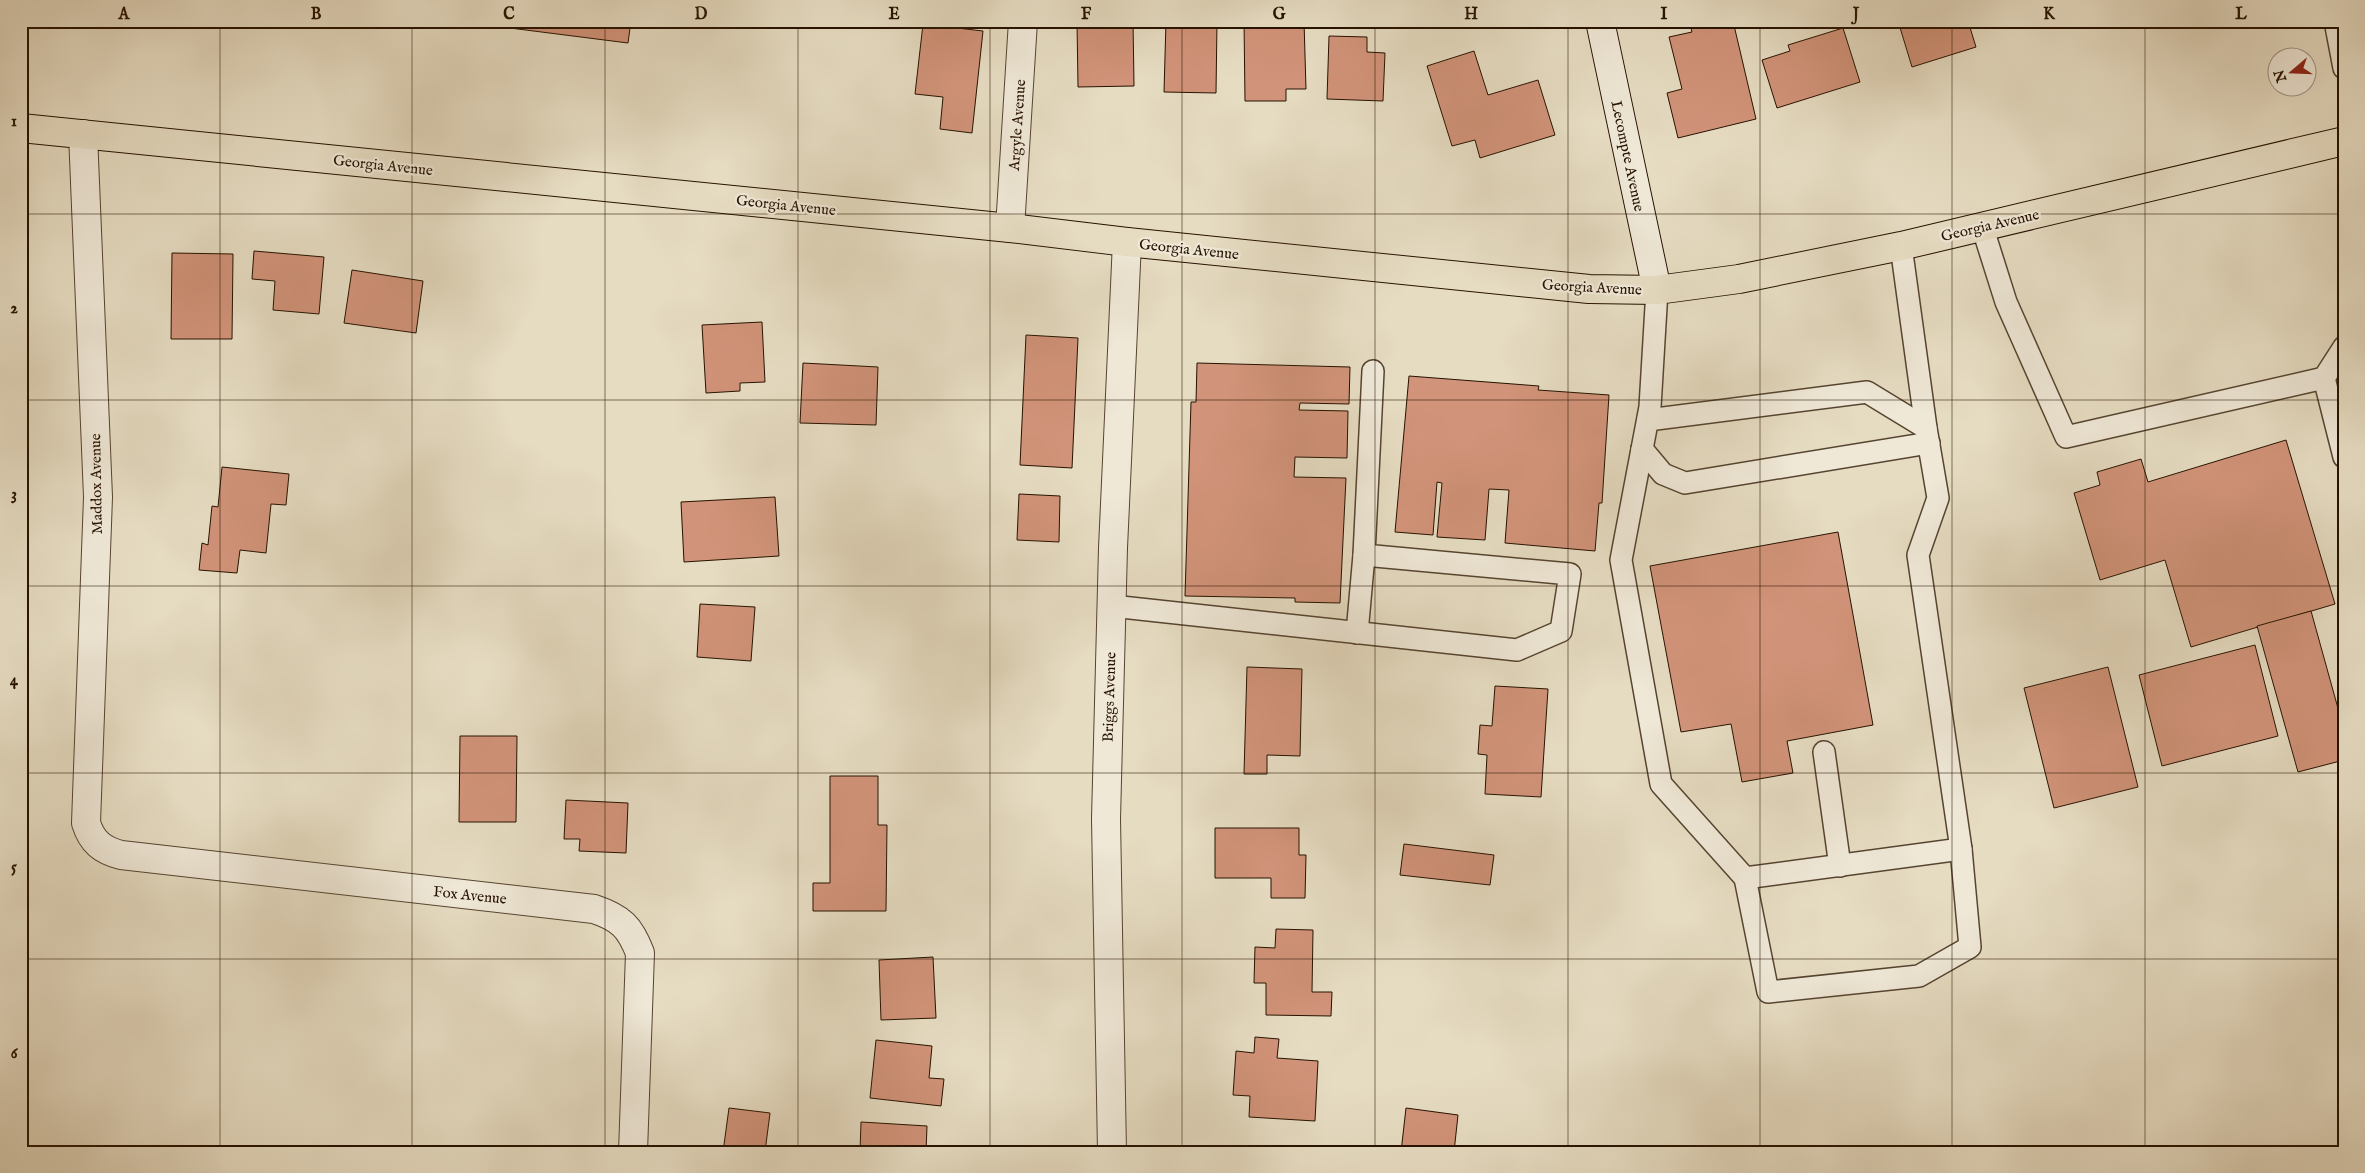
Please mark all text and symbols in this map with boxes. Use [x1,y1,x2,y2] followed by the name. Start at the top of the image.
[118,5,131,25] text: A
[311,5,322,25] text: B
[503,5,515,25] text: C
[695,5,708,25] text: D
[888,5,900,25] text: E
[1081,5,1092,25] text: F
[1273,5,1286,25] text: G
[1464,5,1478,25] text: H
[1661,5,1668,25] text: I
[1851,5,1860,25] text: J
[2043,5,2056,25] text: K
[2235,5,2247,25] text: L
[2268,48,2318,98] north arrow
[2270,67,2291,86] text: N
[1005,79,1030,172] street label: Argyle Avenue
[1606,99,1649,213] street label: Lecompte Avenue
[11,112,17,132] text: 1
[332,151,434,180] street label: Georgia Avenue
[735,191,837,220] street label: Georgia Avenue
[1939,205,2041,246] street label: Georgia Avenue
[1138,235,1240,264] street label: Georgia Avenue
[1541,275,1643,300] street label: Georgia Avenue
[10,299,18,319] text: 2
[86,433,107,535] street label: Maddox Avenue
[11,485,17,505] text: 3
[1098,652,1121,742] street label: Briggs Avenue
[10,671,19,691] text: 4
[11,858,17,878] text: 5
[432,882,508,909] street label: Fox Avenue
[11,1044,19,1064] text: 6

